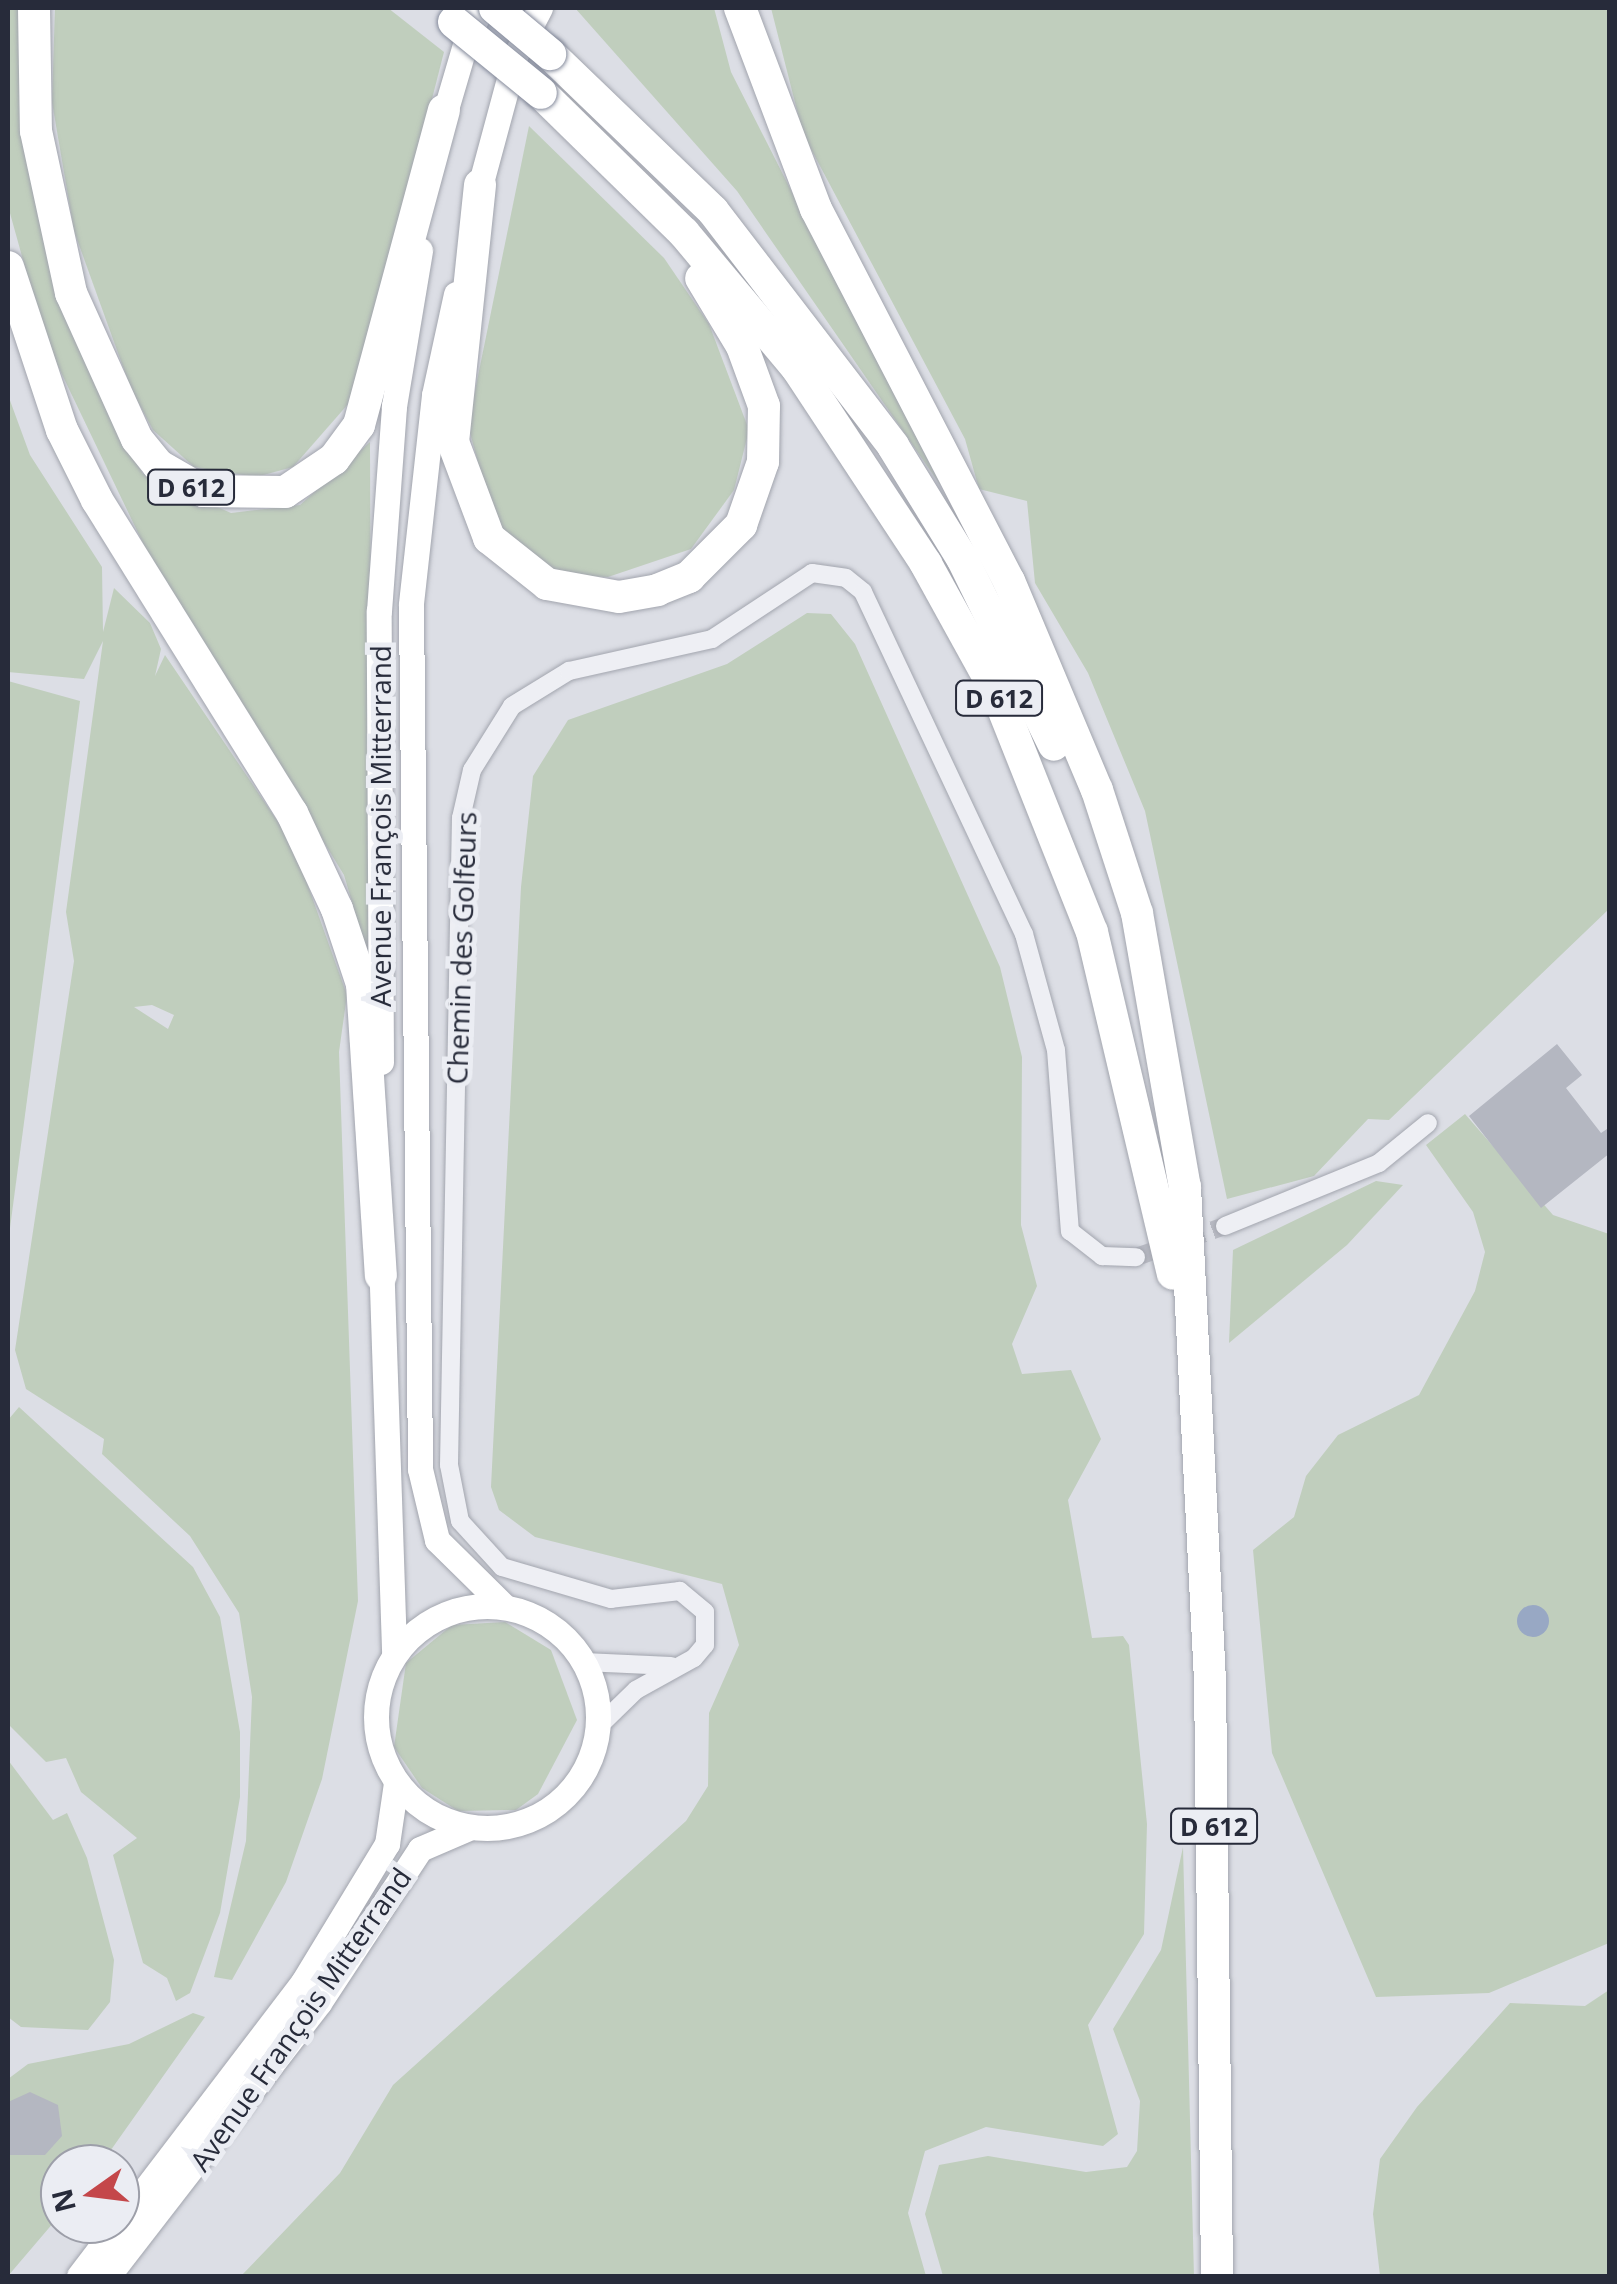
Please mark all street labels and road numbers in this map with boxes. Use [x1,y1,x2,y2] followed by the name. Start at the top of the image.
[146,467,236,507] road number: D 612
[363,645,397,1007] street label: Avenue François Mitterrand
[954,678,1044,718] road number: D 612
[439,811,483,1085] street label: Chemin des Golfeurs
[1169,1806,1259,1846] road number: D 612
[182,1861,418,2177] street label: Avenue François Mitterrand

